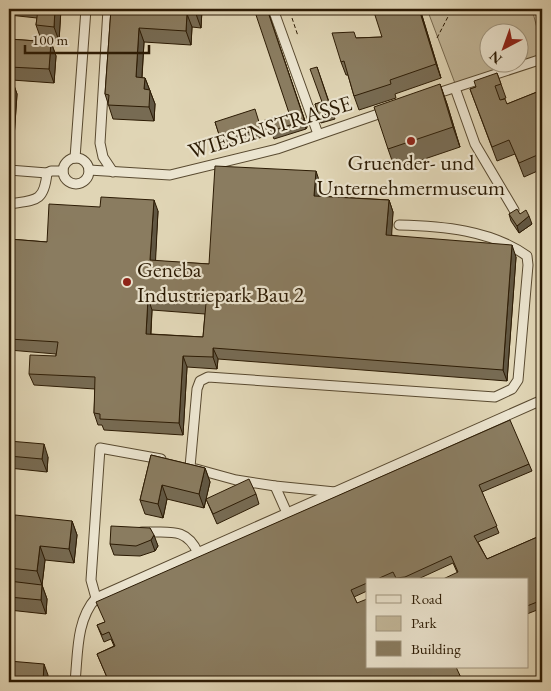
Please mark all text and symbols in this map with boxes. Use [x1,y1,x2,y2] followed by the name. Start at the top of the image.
[25,22,149,54] scale bar
[478,22,528,72] north arrow
[32,30,69,49] text: 100 m
[485,47,506,68] text: N
[185,88,355,166] street label: WIESENSTRASSE
[405,135,417,147] marker: Gruender- und Unternehmermuseum
[317,148,505,202] place label: Gruender- und Unternehmermuseum
[137,255,305,309] place label: Geneba Industriepark Bau 2
[121,276,133,288] marker: Geneba Industriepark Bau 2
[366,578,528,668] legend
[411,589,443,608] text: Road
[411,613,438,632] text: Park
[411,639,461,658] text: Building

